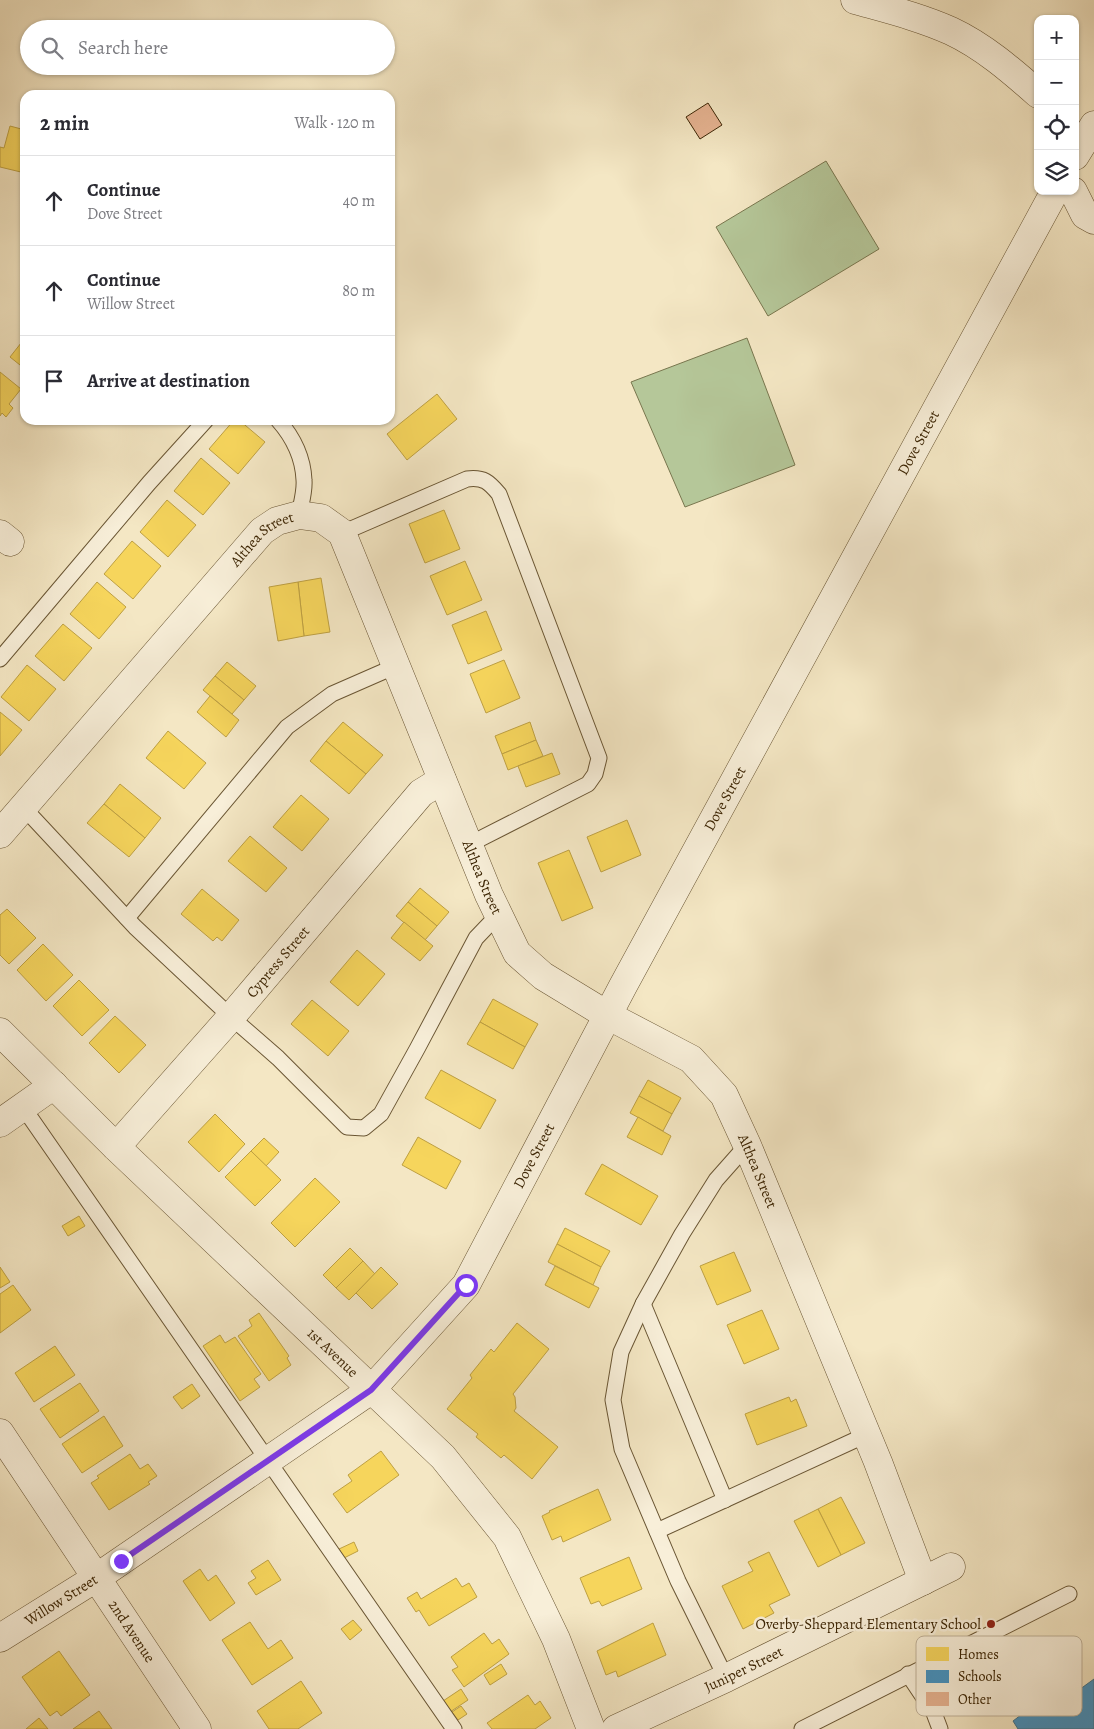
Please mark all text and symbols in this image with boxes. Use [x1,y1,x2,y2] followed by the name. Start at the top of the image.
[1034,15,1079,195] map controls
[1034,15,1079,60] button: +
[20,20,395,75] search box
[38,34,66,62] icon: search
[78,35,168,61] text: Search here
[1034,60,1079,105] button: −
[1034,105,1079,150] button: locate
[40,109,89,137] text: 2 min
[294,112,375,134] text: Walk · 120 m
[1034,150,1079,195] button: layers
[87,177,161,203] text: Continue
[40,187,68,215] icon: ahead
[343,190,375,212] text: 40 m
[87,203,163,225] text: Dove Street
[87,267,161,293] text: Continue
[40,277,68,305] icon: ahead
[342,280,375,302] text: 80 m
[87,293,175,315] text: Willow Street
[40,367,68,395] icon: arrive
[87,368,250,394] text: Arrive at destination
[893,407,944,479] street label: Dove Street
[225,507,296,572] street label: Althea Street
[699,763,751,834] street label: Dove Street
[457,836,507,918] street label: Althea Street
[242,922,314,1002] street label: Cypress Street
[509,1120,559,1192] street label: Dove Street
[733,1130,782,1211] street label: Althea Street
[455,1274,478,1297] route start
[303,1323,363,1382] street label: 1st Avenue
[110,1550,133,1573] route end
[20,1569,101,1631] street label: Willow Street
[104,1596,160,1667] street label: 2nd Avenue
[755,1614,981,1634] place label: Overby-Sheppard Elementary School
[985,1618,997,1630] marker: Overby-Sheppard Elementary School
[916,1636,1082,1716] legend
[701,1641,786,1697] street label: Juniper Street
[958,1645,999,1664] text: Homes
[958,1667,1002,1686] text: Schools
[958,1690,992,1709] text: Other

